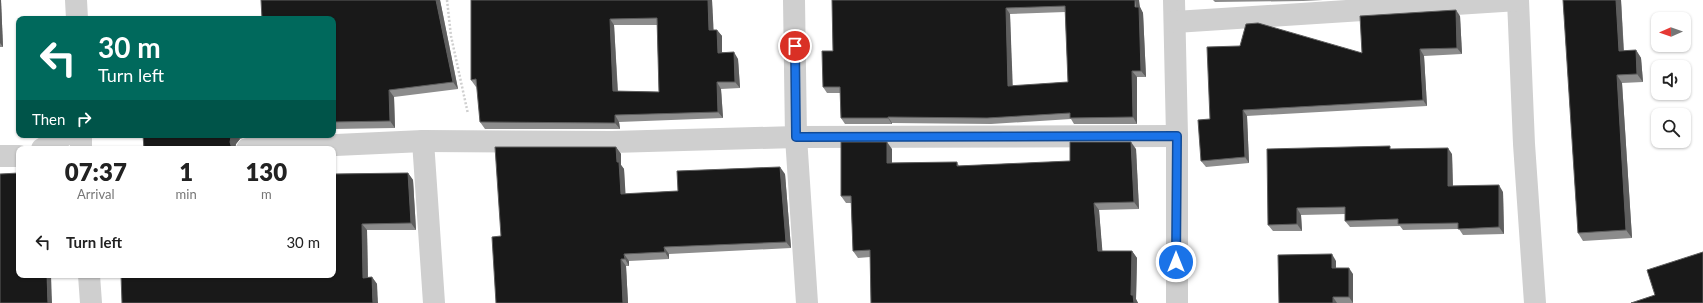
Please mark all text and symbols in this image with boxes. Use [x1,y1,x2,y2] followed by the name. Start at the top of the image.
[1651,12,1691,52] north arrow
[1651,12,1691,148] map controls
[778,29,812,63] pin
[98,30,161,64] text: 30 m
[32,32,84,84] icon: left
[784,35,806,57] icon: arrive
[1651,60,1691,100] button: sound
[98,64,164,86] text: Turn left
[73,108,95,130] icon: right
[1651,108,1691,148] button: search
[32,110,65,128] text: Then
[65,157,127,186] text: 07:37
[179,157,193,186] text: 1
[245,157,287,186] text: 130
[77,186,115,202] text: Arrival
[176,186,197,202] text: min
[261,186,272,202] text: m
[32,231,54,253] icon: left
[66,233,122,251] text: Turn left
[286,233,320,251] text: 30 m
[1155,241,1197,283] position arrow

